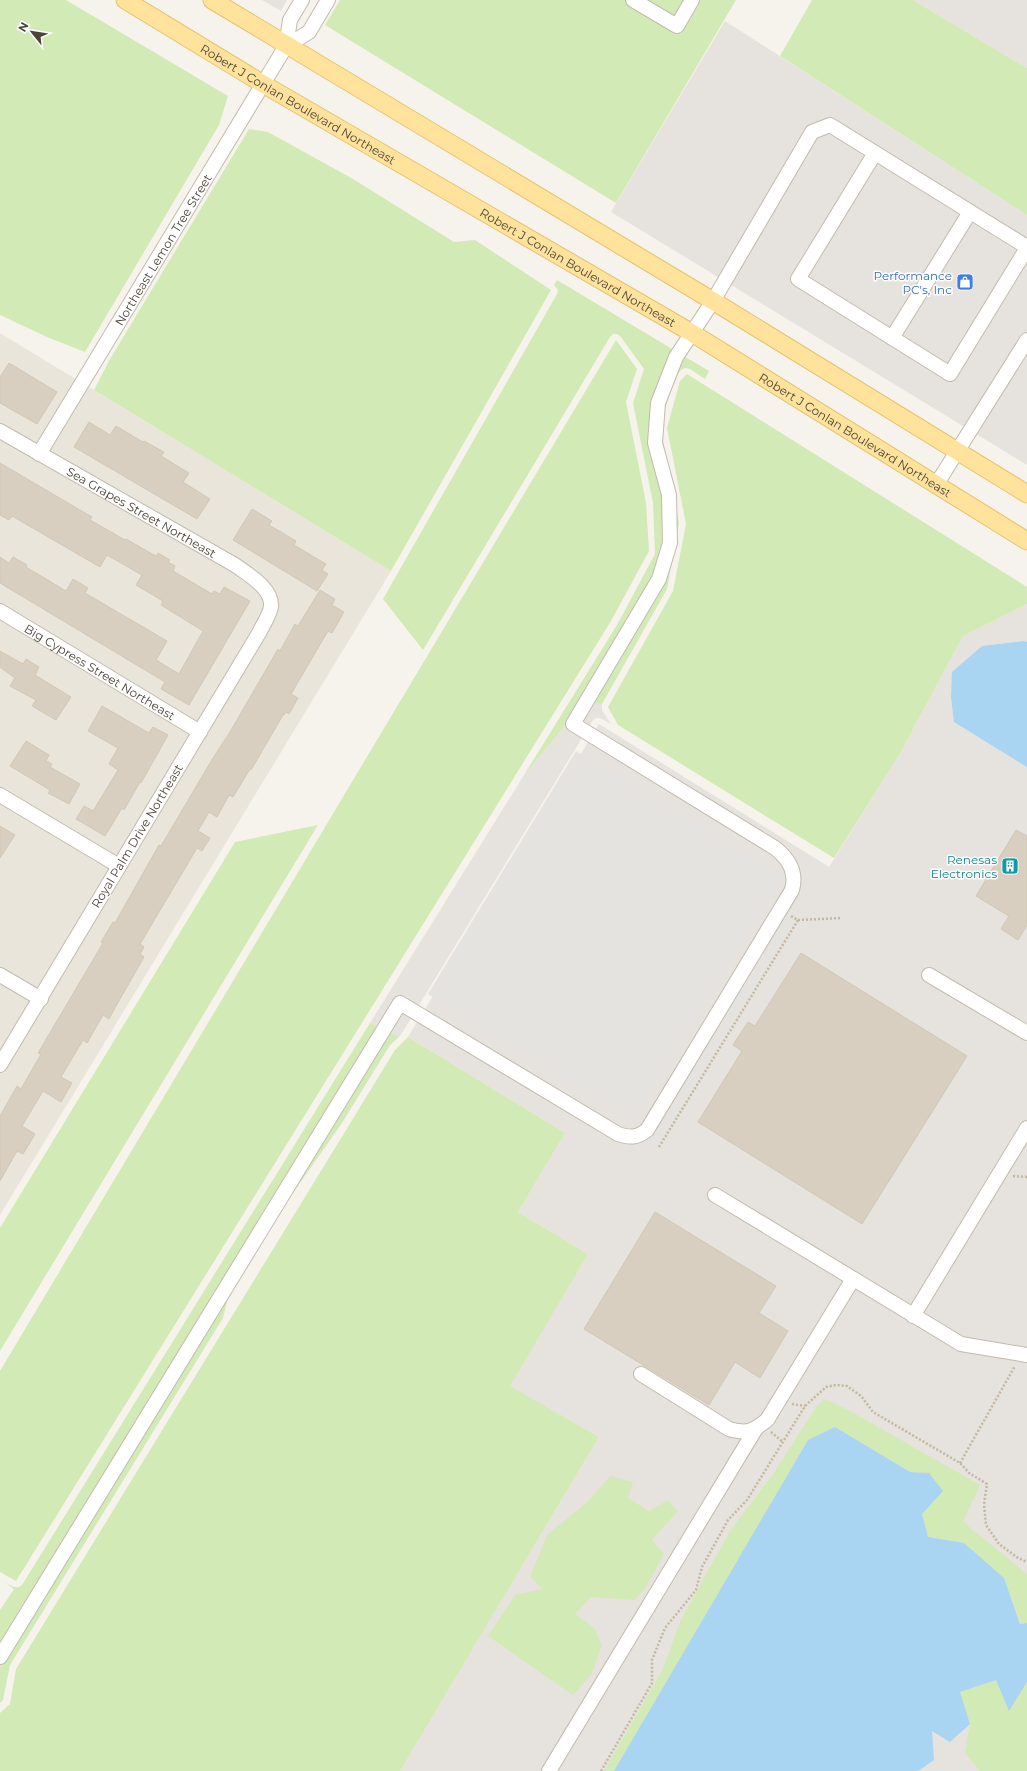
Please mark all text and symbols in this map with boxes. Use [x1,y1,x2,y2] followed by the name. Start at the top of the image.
[12,12,52,52] north arrow
[15,20,32,34] text: N
[198,40,399,167] street label: Robert J Conlan Boulevard Northeast
[111,171,214,328] street label: Northeast Lemon Tree Street
[478,204,679,330] street label: Robert J Conlan Boulevard Northeast
[873,268,952,297] place label: Performance PC's, Inc
[955,272,975,292] shop icon: Performance PC's, Inc
[756,369,955,500] street label: Robert J Conlan Boulevard Northeast
[64,463,219,560] street label: Sea Grapes Street Northeast
[22,620,178,723] street label: Big Cypress Street Northeast
[88,761,186,911] street label: Royal Palm Drive Northeast
[931,852,997,881] place label: Renesas Electronics
[1000,856,1020,876] building icon: Renesas Electronics

